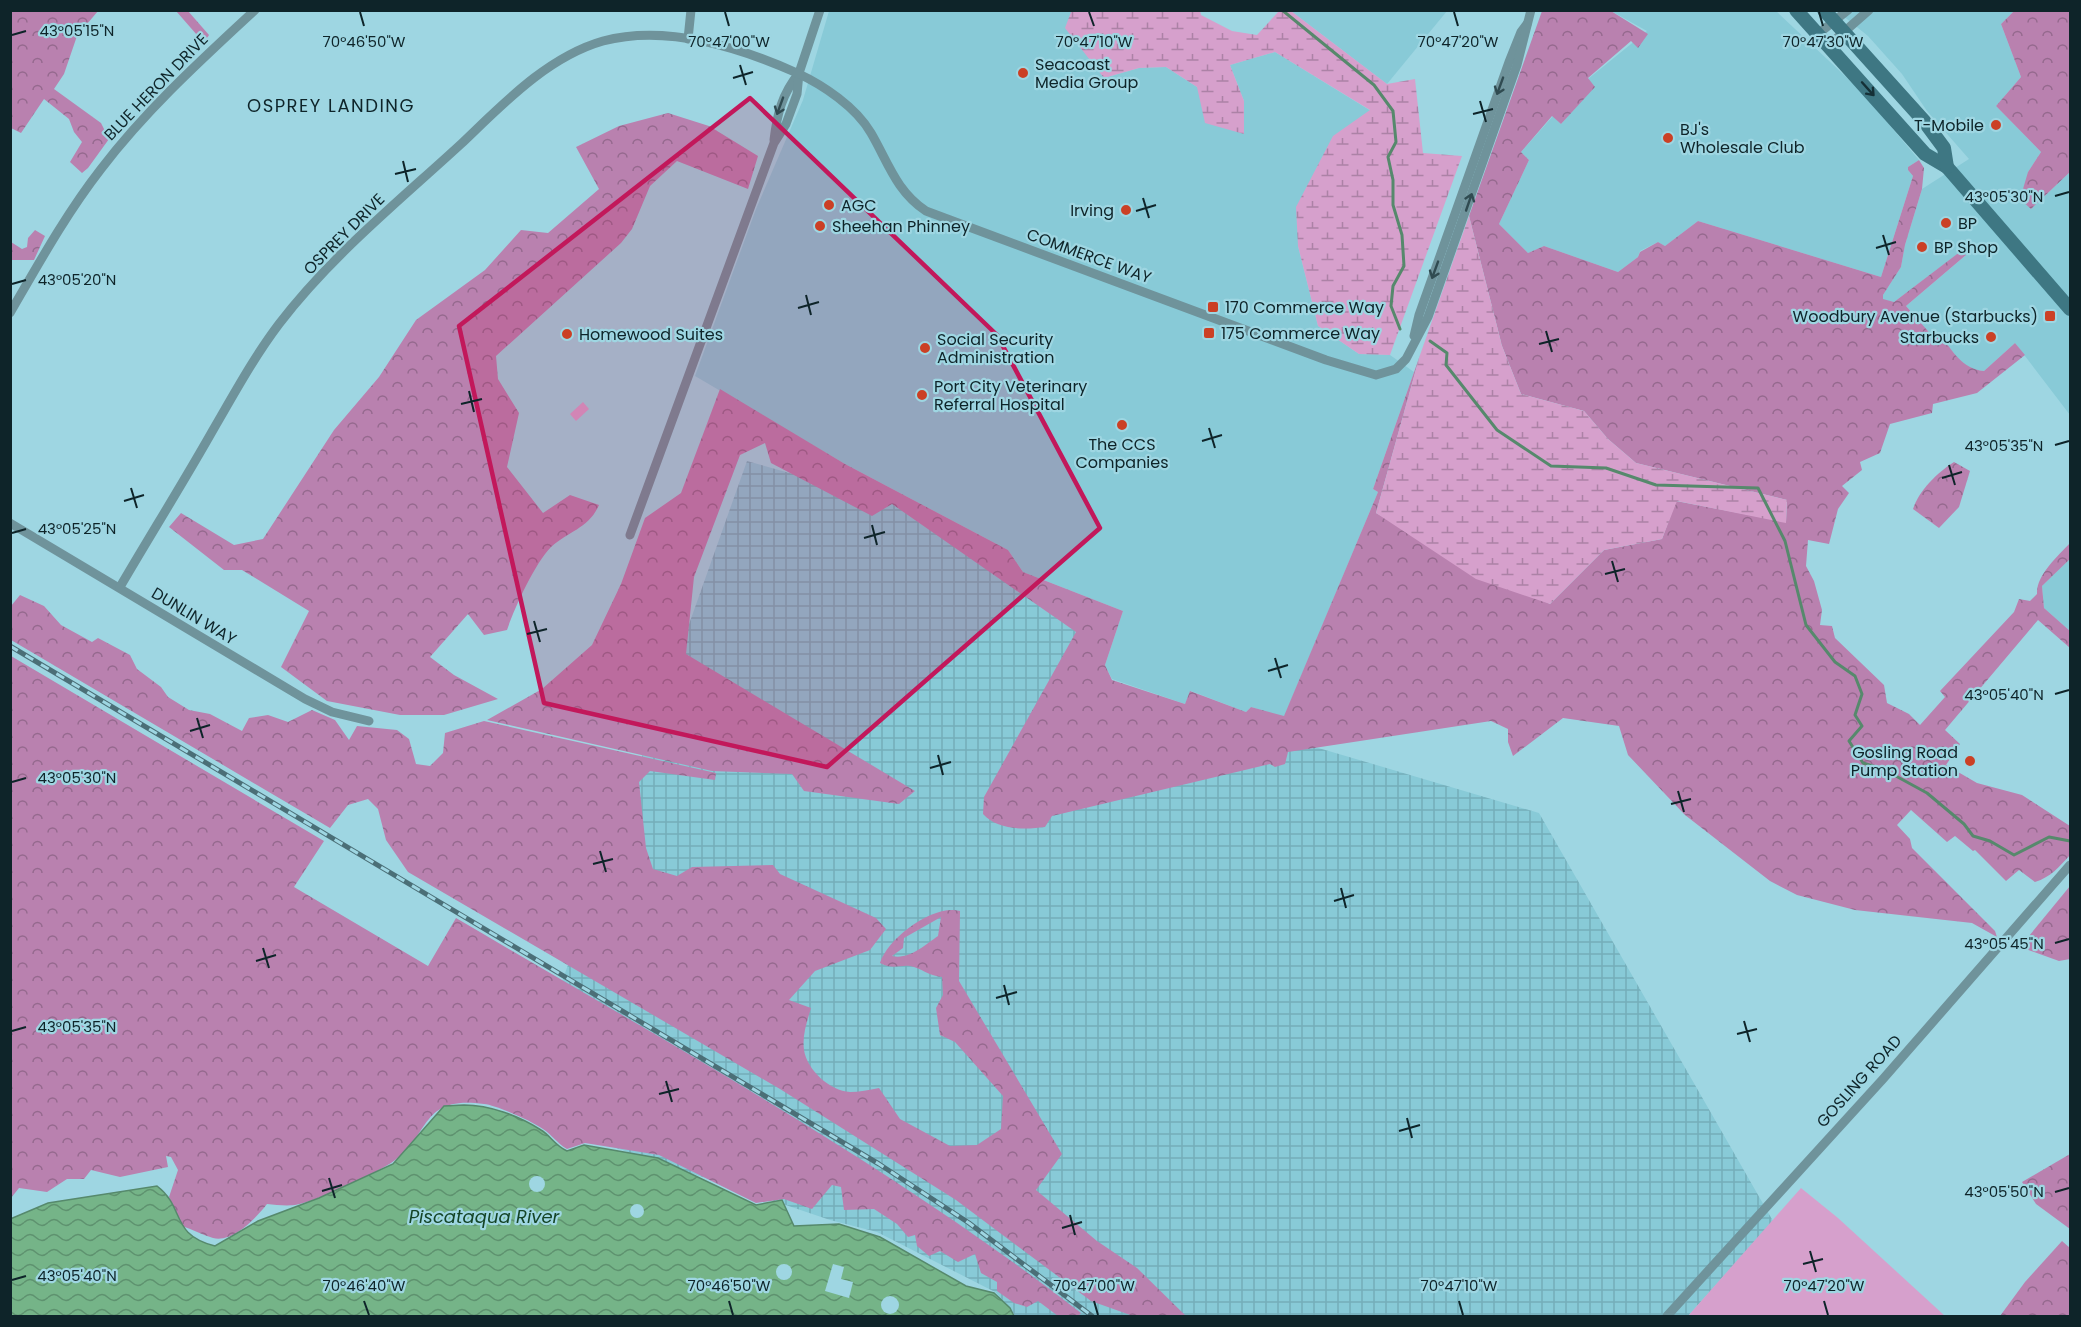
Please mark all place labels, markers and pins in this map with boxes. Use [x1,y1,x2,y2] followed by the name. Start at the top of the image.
[1035,53,1138,94] place label: Seacoast Media Group
[1016,66,1030,80] marker: Seacoast Media Group
[1914,114,1984,137] place label: T-Mobile
[1680,118,1805,159] place label: BJ's Wholesale Club
[1989,118,2003,132] marker: T-Mobile
[1661,131,1675,145] marker: BJ's Wholesale Club
[841,194,877,217] place label: AGC
[822,198,836,212] marker: AGC
[1070,199,1114,222] place label: Irving
[1119,203,1133,217] marker: Irving
[1958,212,1977,235] place label: BP
[832,215,970,238] place label: Sheehan Phinney
[1939,216,1953,230] marker: BP
[813,219,827,233] marker: Sheehan Phinney
[1934,236,1998,259] place label: BP Shop
[1915,240,1929,254] marker: BP Shop
[1225,296,1384,319] place label: 170 Commerce Way
[1206,300,1220,314] marker: 170 Commerce Way
[1793,305,2038,328] place label: Woodbury Avenue (Starbucks)
[2043,309,2057,323] marker: Woodbury Avenue (Starbucks)
[1221,322,1380,345] place label: 175 Commerce Way
[579,323,723,346] place label: Homewood Suites
[1202,326,1216,340] marker: 175 Commerce Way
[1900,326,1979,349] place label: Starbucks
[560,327,574,341] marker: Homewood Suites
[937,328,1054,369] place label: Social Security Administration
[1984,330,1998,344] marker: Starbucks
[918,341,932,355] marker: Social Security Administration
[934,375,1087,416] place label: Port City Veterinary Referral Hospital
[915,388,929,402] marker: Port City Veterinary Referral Hospital
[1115,418,1129,432] marker: The CCS Companies
[1075,433,1169,474] place label: The CCS Companies
[1851,741,1958,782] place label: Gosling Road Pump Station
[1963,754,1977,768] marker: Gosling Road Pump Station

